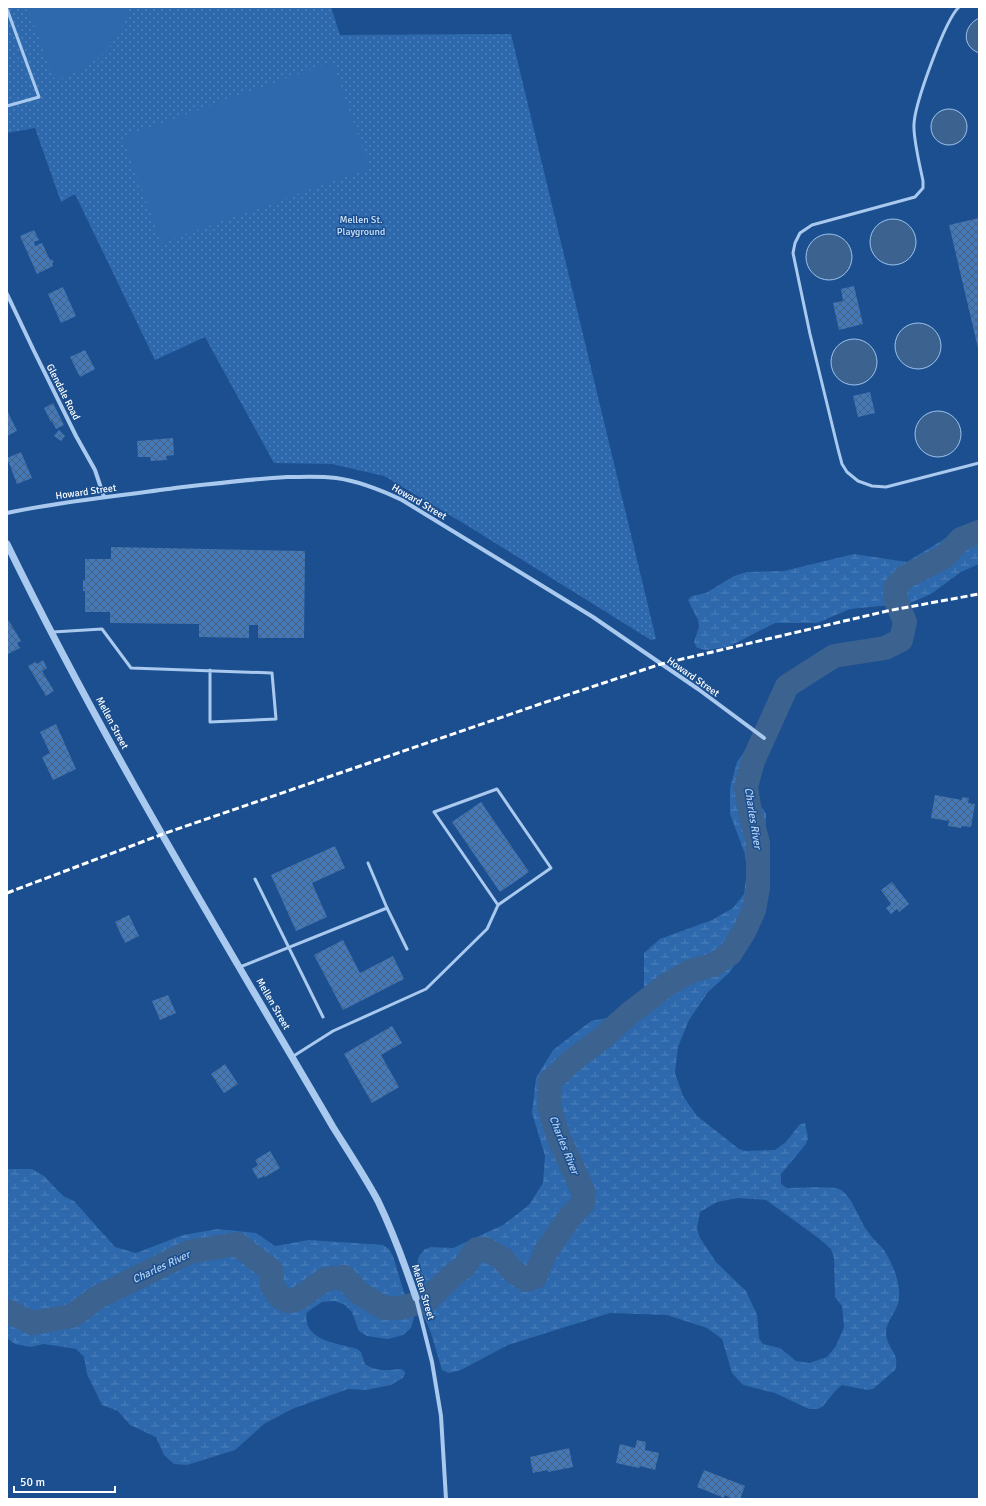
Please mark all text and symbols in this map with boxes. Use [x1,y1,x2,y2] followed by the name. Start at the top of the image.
[337,214,385,238] park label: Mellen St. Playground
[44,362,82,422] street label: Glendale Road
[55,482,118,502] street label: Howard Street
[390,482,449,523] street label: Howard Street
[664,655,722,700] street label: Howard Street
[93,695,131,752] street label: Mellen Street
[742,786,765,852] water label: Charles River
[253,976,293,1032] street label: Mellen Street
[546,1114,582,1178] water label: Charles River
[130,1247,194,1286] water label: Charles River
[409,1263,437,1322] street label: Mellen Street
[14,1468,115,1494] scale bar
[20,1475,45,1490] text: 50 m

